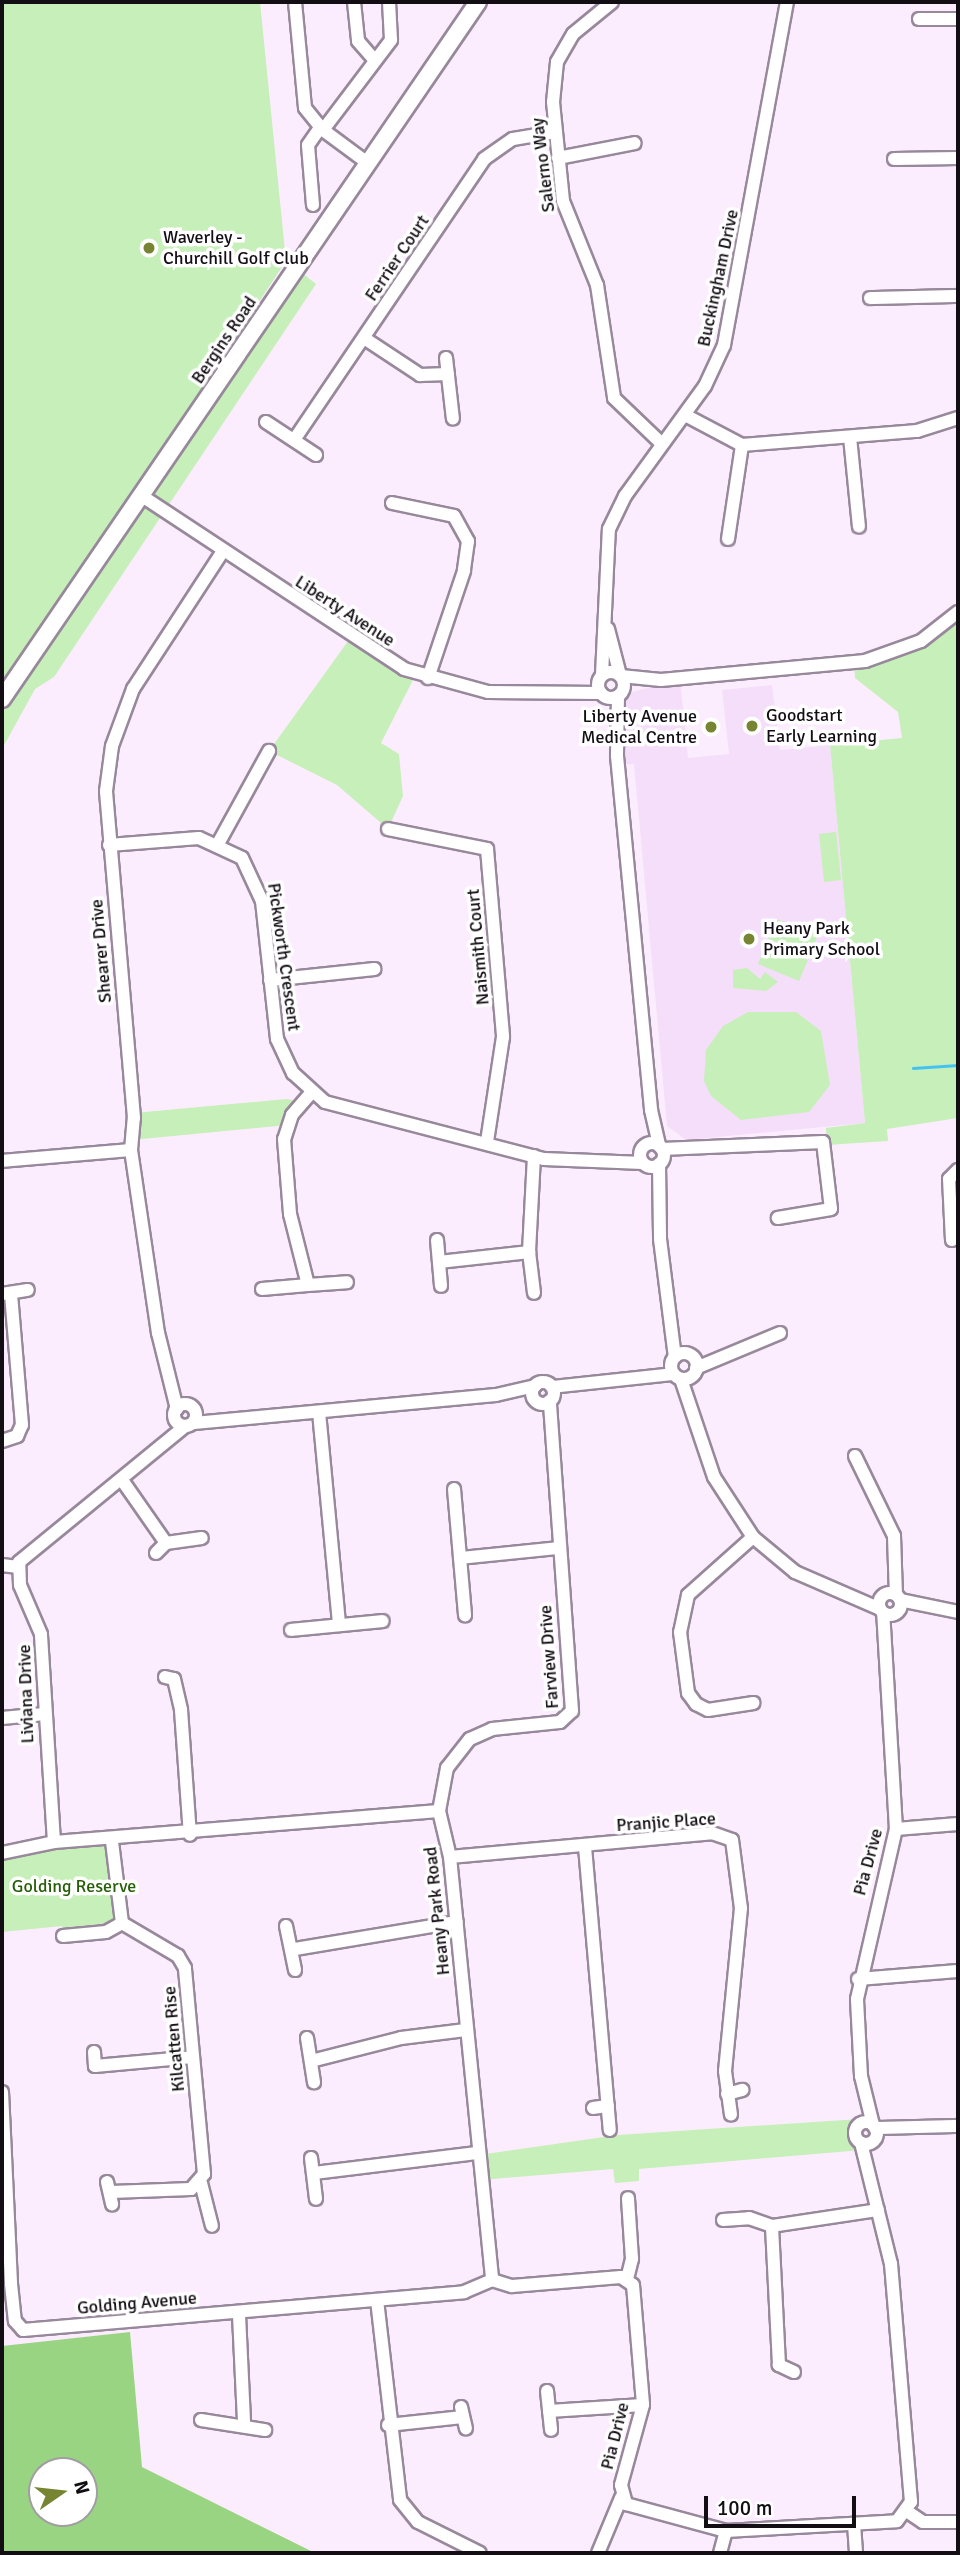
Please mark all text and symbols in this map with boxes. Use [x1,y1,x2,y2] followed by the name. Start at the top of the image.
[526,117,560,213] street label: Salerno Way
[693,207,743,349] street label: Buckingham Drive
[360,211,434,305] street label: Ferrier Court
[163,227,309,270] place label: Waverley - Churchill Golf Club
[141,240,157,256] marker: Waverley - Churchill Golf Club
[187,292,261,388] street label: Bergins Road
[291,571,399,651] street label: Liberty Avenue
[766,705,877,748] place label: Goodstart Early Learning
[581,706,697,748] place label: Liberty Avenue Medical Centre
[744,718,760,734] marker: Goodstart Early Learning
[703,719,719,735] marker: Liberty Avenue Medical Centre
[263,882,305,1032] street label: Pickworth Crescent
[462,888,494,1006] street label: Naismith Court
[86,898,116,1004] street label: Shearer Drive
[763,918,880,960] place label: Heany Park Primary School
[741,931,757,947] marker: Heany Park Primary School
[535,1604,563,1710] street label: Farview Drive
[13,1644,39,1744] street label: Liviana Drive
[616,1808,716,1836] street label: Pranjic Place
[849,1826,887,1898] street label: Pia Drive
[420,1846,454,1976] street label: Heany Park Road
[12,1875,136,1897] park label: Golding Reserve
[159,1985,189,2093] street label: Kilcatten Rise
[76,2287,198,2319] street label: Golding Avenue
[596,2400,634,2472] street label: Pia Drive
[28,2457,98,2527] north arrow
[68,2478,95,2497] text: N
[708,2482,860,2526] scale bar
[717,2495,772,2521] text: 100 m

